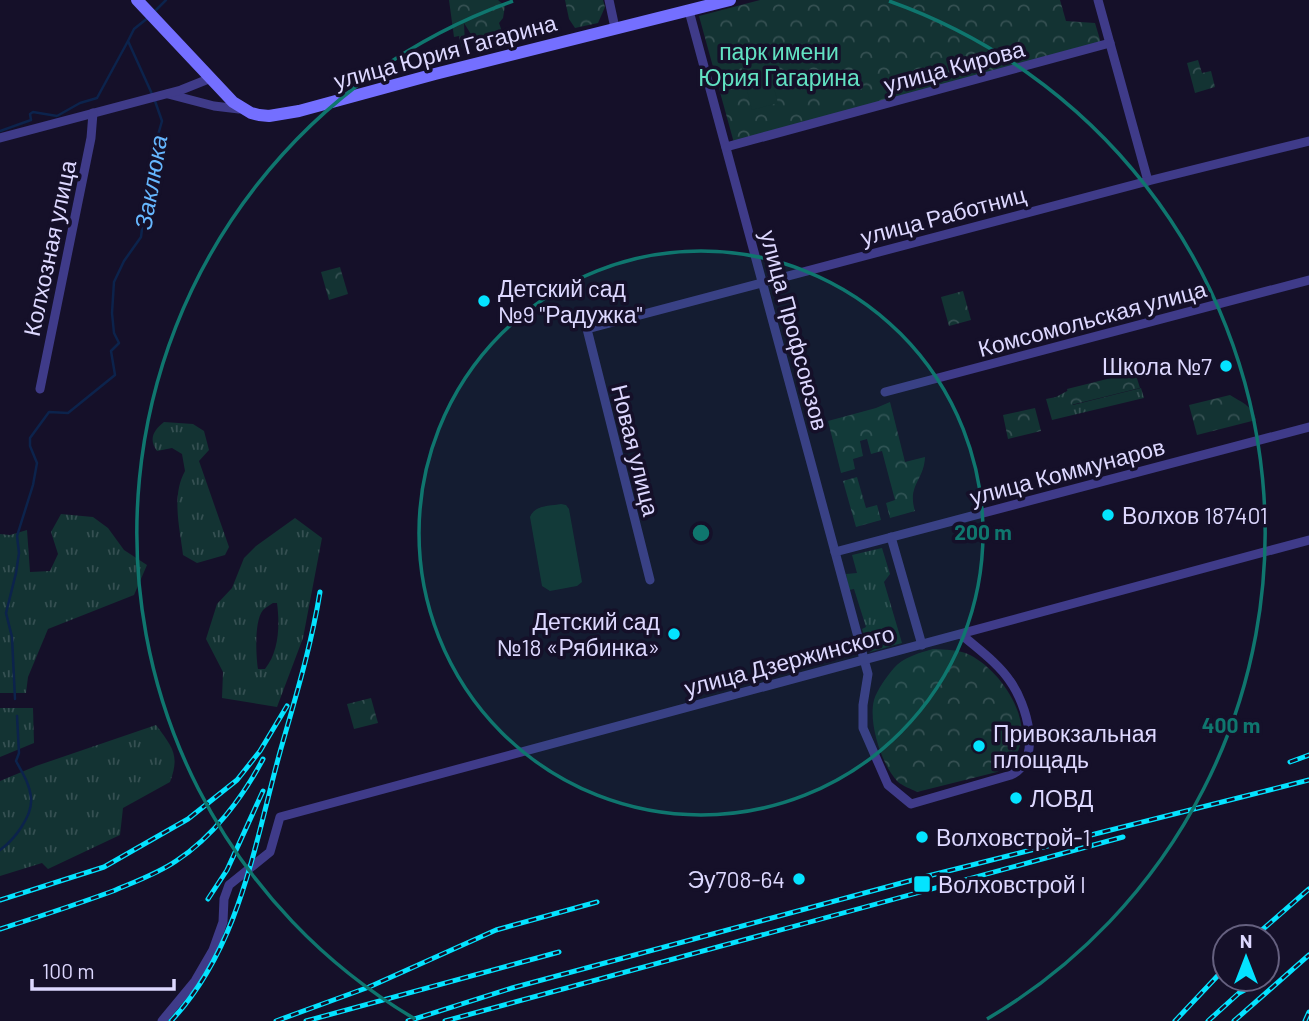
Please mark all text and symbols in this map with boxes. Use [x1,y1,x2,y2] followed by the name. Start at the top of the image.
[331,8,560,94] street label: улица Юрия Гагарина
[881,34,1028,98] street label: улица Кирова
[698,37,860,91] park label: парк имени Юрия Гагарина
[127,132,173,232] water label: Заклюка
[17,157,81,339] street label: Колхозная улица
[857,179,1029,251] street label: улица Работниц
[755,227,835,433] street label: улица Профсоюзов
[498,274,643,328] place label: Детский cад №9 "Радужка"
[975,274,1209,362] street label: Комсомольская улица
[476,293,492,309] marker: Детский cад №9 "Радужка"
[1102,352,1212,380] place label: Школа №7
[1218,358,1234,374] marker: Школа №7
[606,381,666,519] street label: Новая улица
[966,432,1168,510] street label: улица Коммунаров
[1122,501,1268,529] place label: Волхов 187401
[1100,507,1116,523] marker: Волхов 187401
[954,519,1012,544] text: 200 m
[689,521,713,545] centre of rings
[497,607,661,661] place label: Детский сад №18 «Рябинка»
[681,618,897,702] street label: улица Дзержинского
[666,626,682,642] marker: Детский сад №18 «Рябинка»
[1202,712,1260,737] text: 400 m
[993,719,1157,773] place label: Привокзальная площадь
[971,738,987,754] marker: Привокзальная площадь
[1030,784,1094,812] place label: ЛОВД
[1008,790,1024,806] marker: ЛОВД
[936,823,1091,851] place label: Волховстрой-1
[914,829,930,845] marker: Волховстрой-1
[688,865,785,893] place label: Эу708-64
[938,870,1086,898] place label: Волховстрой I
[791,871,807,887] marker: Эу708-64
[912,874,932,894] marker: Волховстрой I
[1211,923,1281,993] north arrow
[1240,929,1252,952] text: N
[32,948,173,992] scale bar
[42,958,95,983] text: 100 m

